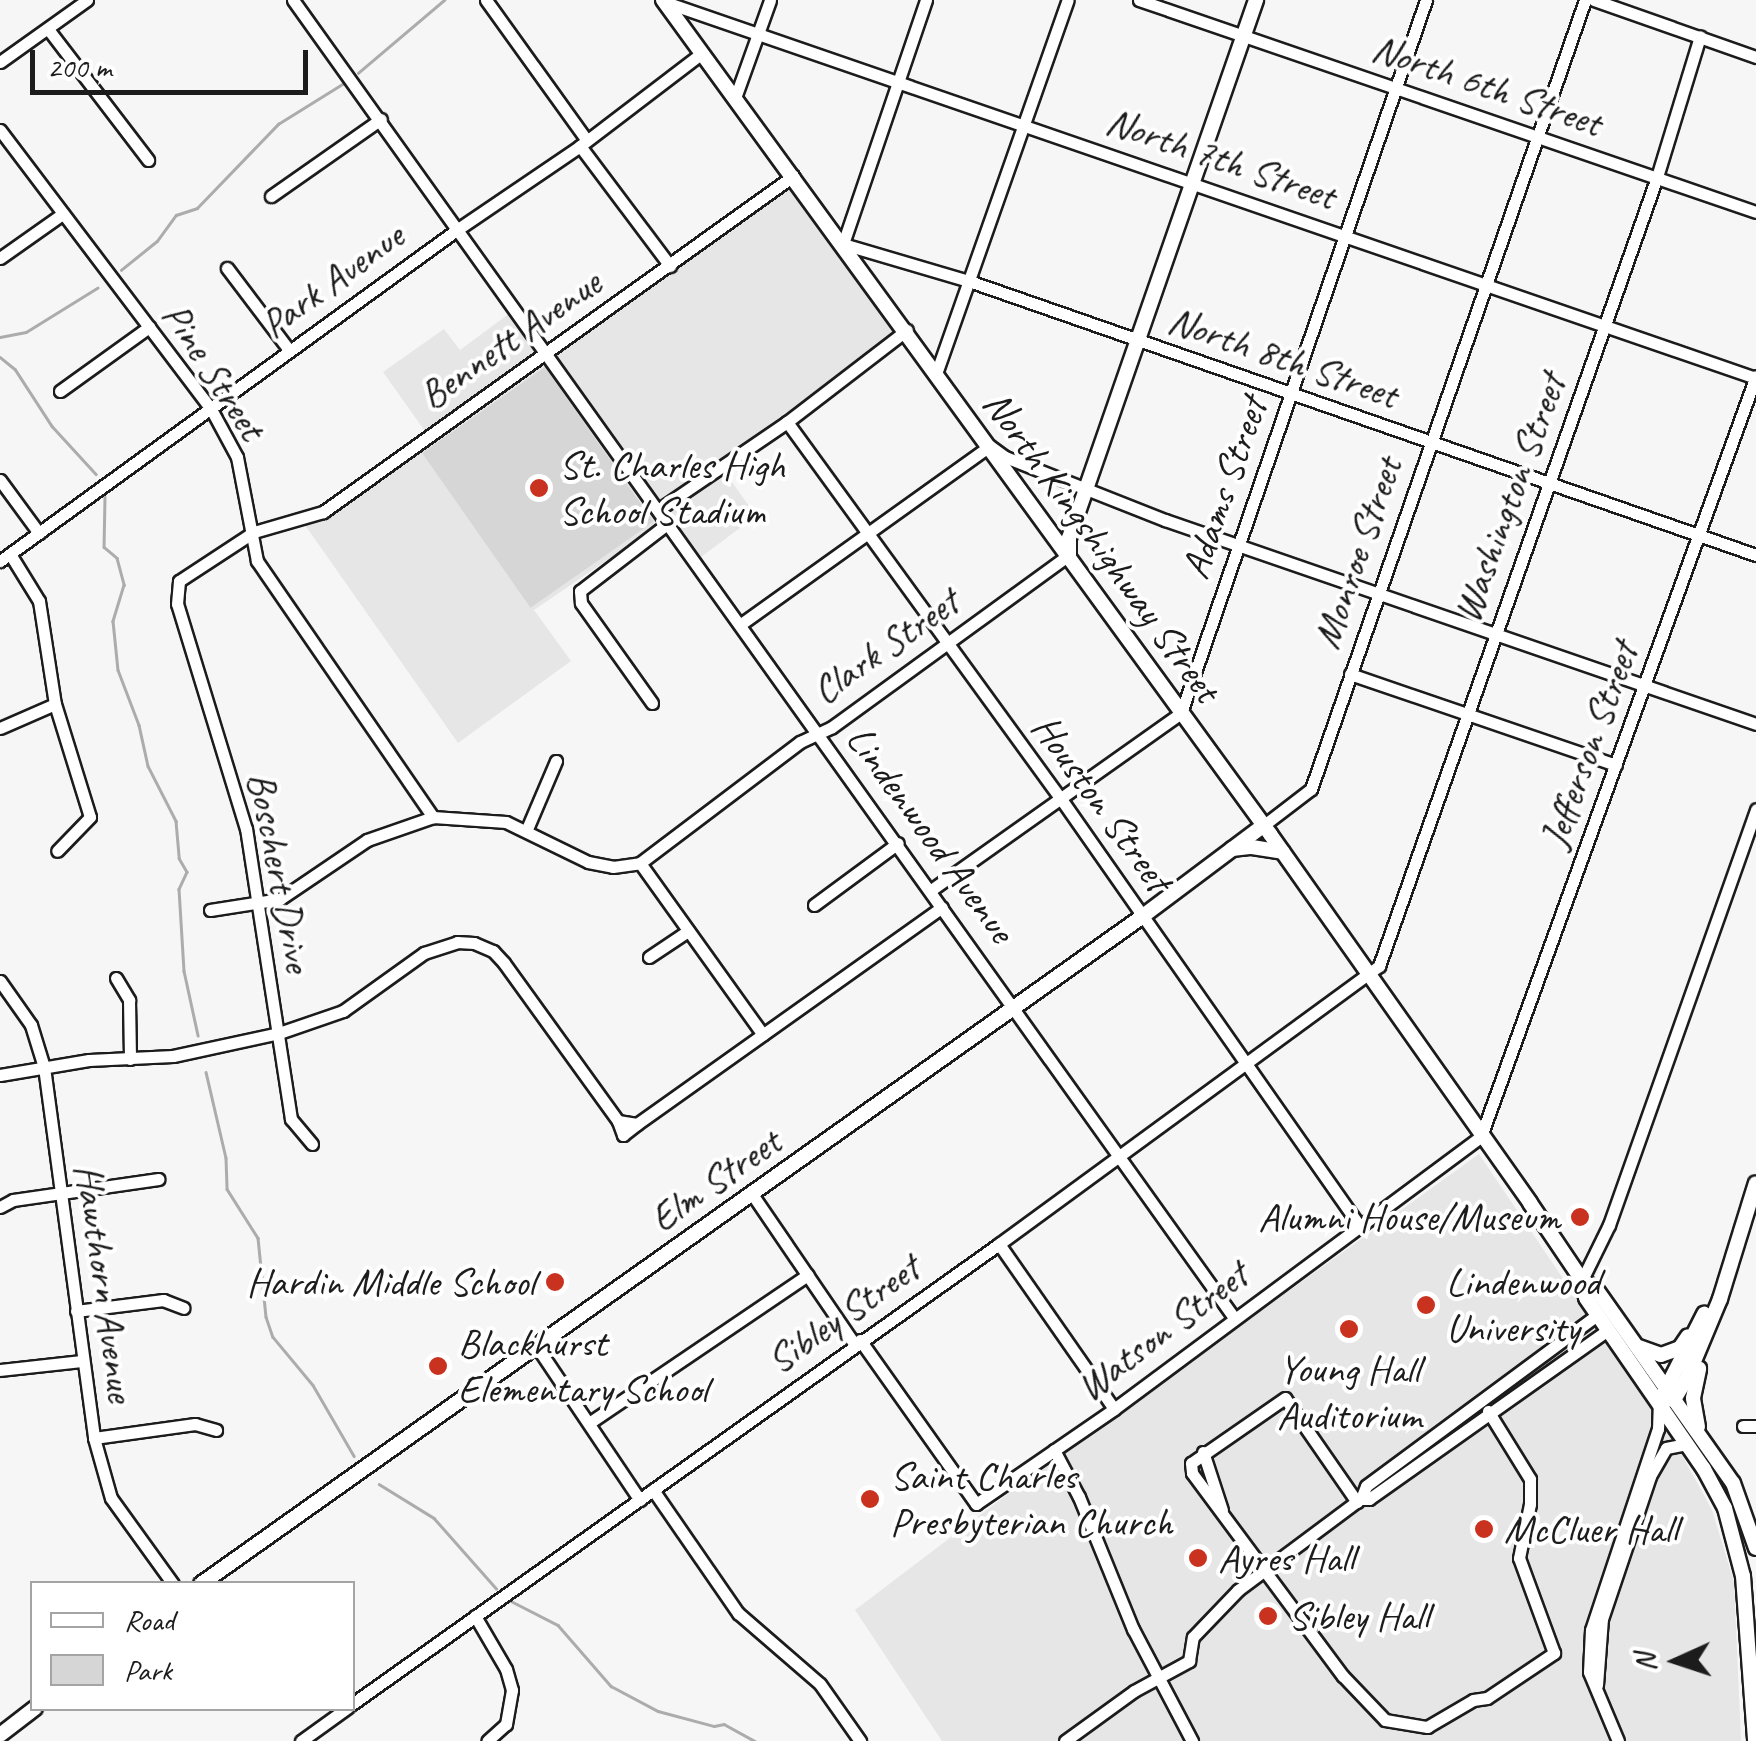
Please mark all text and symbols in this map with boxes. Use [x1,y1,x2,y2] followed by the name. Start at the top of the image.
[1366,23,1608,147] street label: North 6th Street
[35,30,312,92] scale bar
[47,48,112,86] text: 200 m
[1100,96,1342,220] street label: North 7th Street
[251,212,413,348] street label: Park Avenue
[410,259,610,419] street label: Bennett Avenue
[152,293,276,449] street label: Pine Street
[1162,295,1404,419] street label: North 8th Street
[1442,368,1576,628] street label: Washington Street
[973,381,1231,711] street label: North Kingshighway Street
[1171,391,1277,585] street label: Adams Street
[559,441,785,535] place label: St. Charles High School Stadium
[1302,451,1412,655] street label: Monroe Street
[528,477,550,499] marker: St. Charles High School Stadium
[802,578,968,714] street label: Clark Street
[1530,636,1648,854] street label: Jefferson Street
[1022,705,1182,901] street label: Houston Street
[836,716,1026,952] street label: Lindenwood Avenue
[237,768,323,976] street label: Boschert Drive
[640,1118,790,1242] street label: Elm Street
[65,1161,145,1405] street label: Hawthorn Avenue
[1258,1193,1560,1241] place label: Alumni House/Museum
[1569,1206,1591,1228] marker: Alumni House/Museum
[757,1244,929,1384] street label: Sibley Street
[1067,1251,1257,1411] street label: Watson Street
[246,1258,535,1306] place label: Hardin Middle School
[1446,1258,1600,1352] place label: Lindenwood University
[544,1271,566,1293] marker: Hardin Middle School
[1415,1294,1437,1316] marker: Lindenwood University
[1338,1318,1360,1340] marker: Young Hall Auditorium
[458,1319,708,1413] place label: Blackhurst Elementary School
[1277,1345,1421,1439] place label: Young Hall Auditorium
[427,1355,449,1377] marker: Blackhurst Elementary School
[890,1452,1174,1546] place label: Saint Charles Presbyterian Church
[859,1488,881,1510] marker: Saint Charles Presbyterian Church
[1504,1505,1678,1553] place label: McCluer Hall
[1473,1518,1495,1540] marker: McCluer Hall
[1218,1534,1356,1582] place label: Ayres Hall
[1187,1547,1209,1569] marker: Ayres Hall
[30,1581,355,1711] legend
[1288,1592,1430,1640] place label: Sibley Hall
[124,1601,174,1639] text: Road
[1257,1605,1279,1627] marker: Sibley Hall
[1626,1611,1726,1711] north arrow
[124,1651,172,1689] text: Park
[1628,1653,1663,1672] text: N

